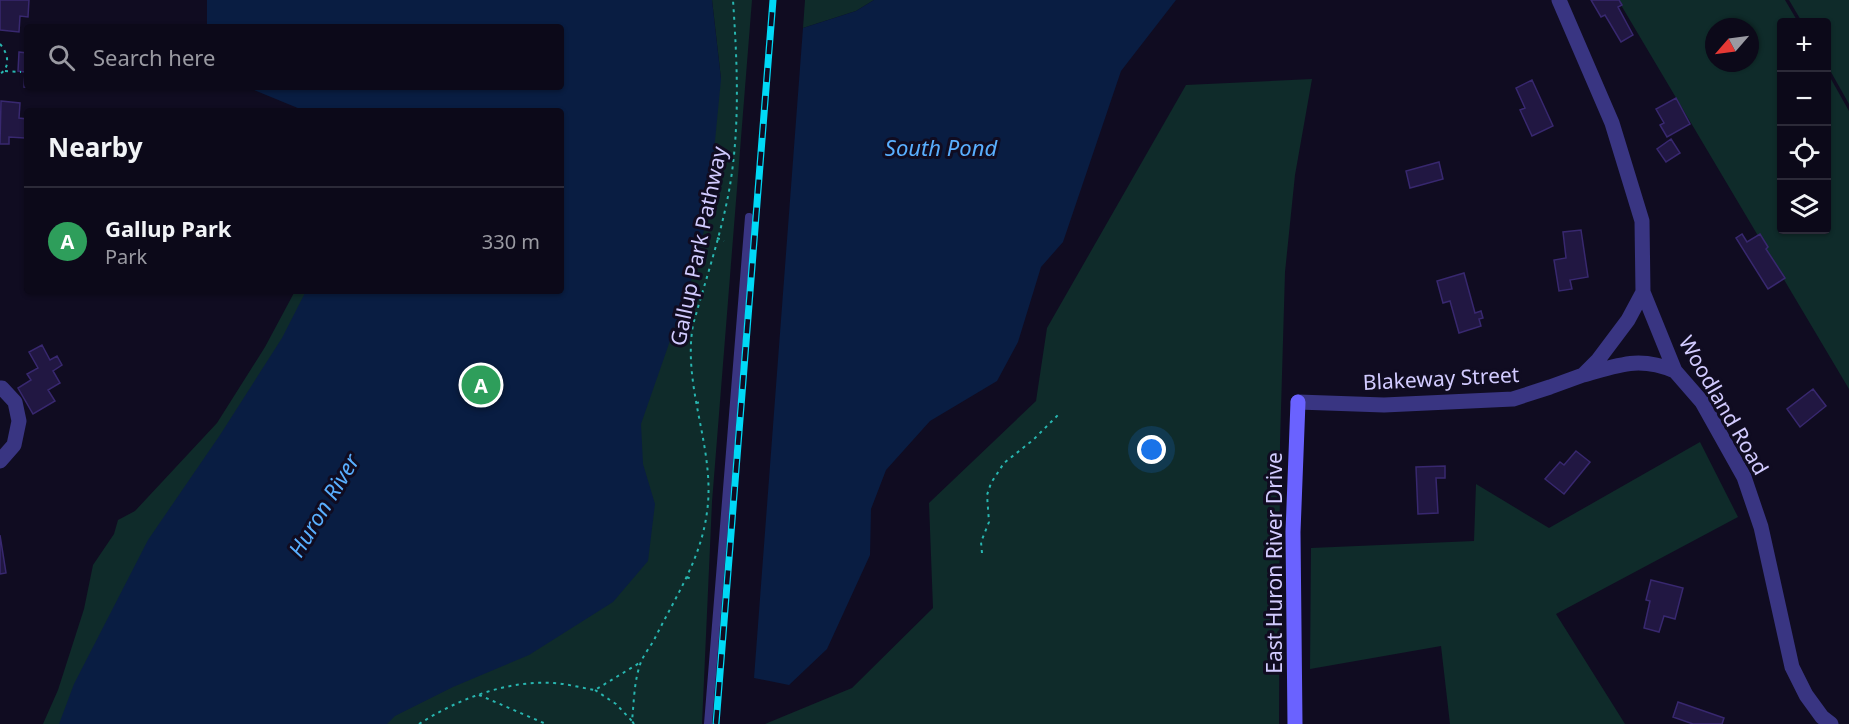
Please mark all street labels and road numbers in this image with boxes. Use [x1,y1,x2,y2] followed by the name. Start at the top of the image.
[663,143,733,348] street label: Gallup Park Pathway
[1673,330,1775,480] street label: Woodland Road
[1362,360,1520,396] street label: Blakeway Street
[1260,452,1288,674] street label: East Huron River Drive

